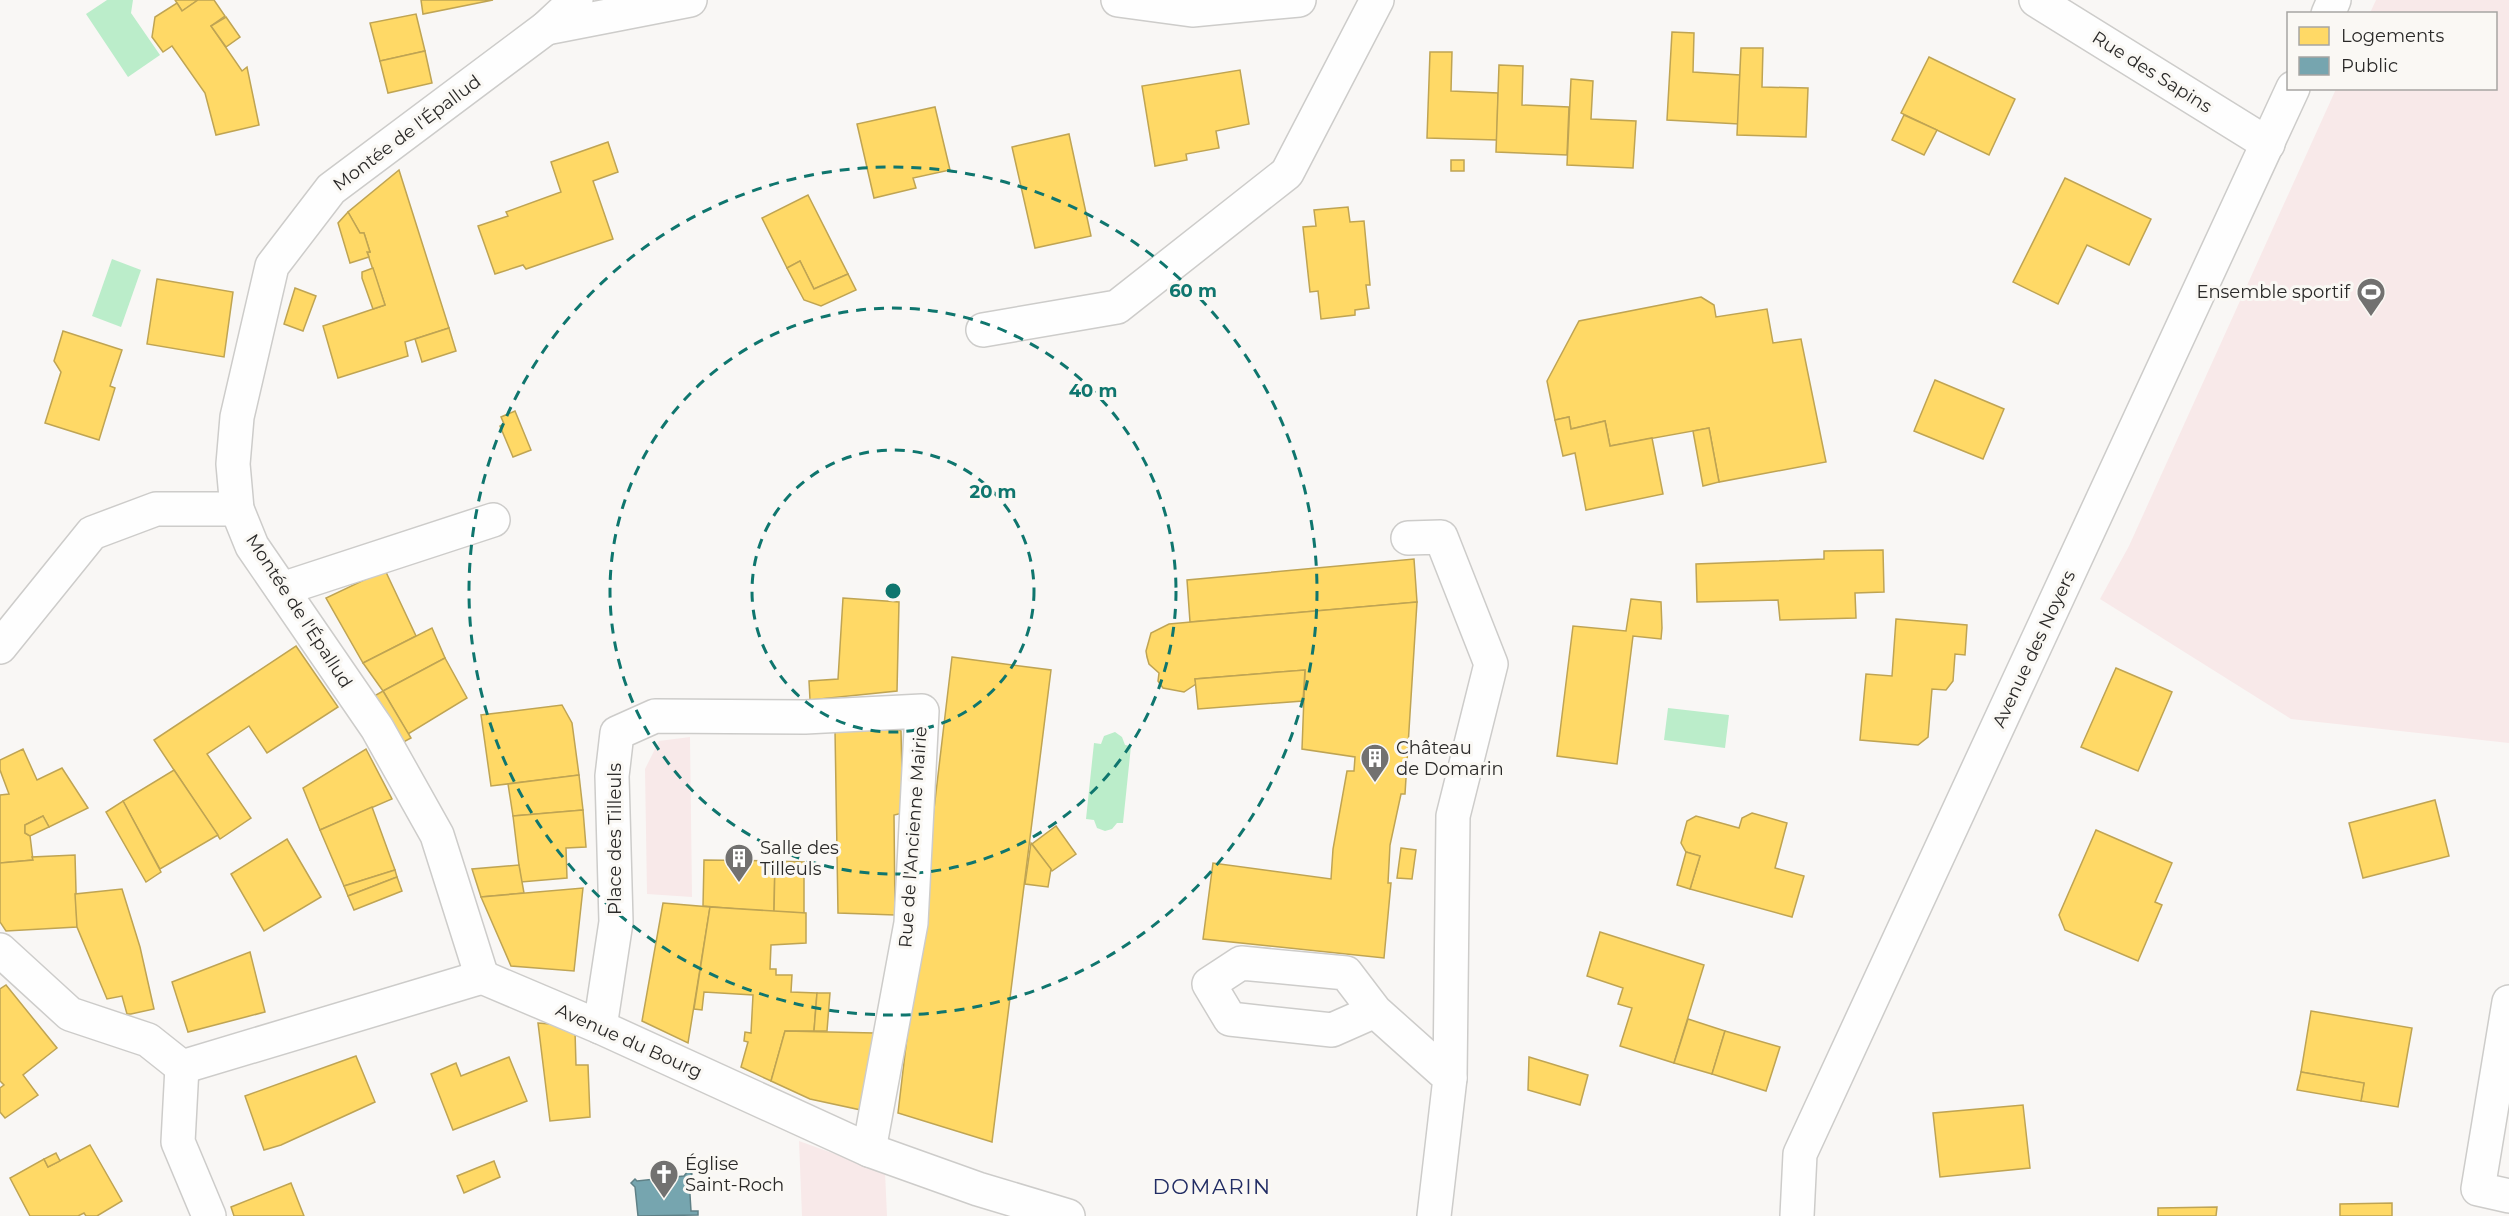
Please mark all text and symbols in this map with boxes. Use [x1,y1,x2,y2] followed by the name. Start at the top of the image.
[2287,12,2497,90] legend
[2341,25,2444,47] text: Logements
[2088,26,2216,118] street label: Rue des Sapins
[2341,55,2398,77] text: Public
[329,70,485,196] street label: Montée de l'Épallud
[2355,276,2387,318] sports icon: Ensemble sportif
[1169,280,1217,302] text: 60 m
[2196,281,2351,303] place label: Ensemble sportif
[1069,380,1117,402] text: 40 m
[970,481,1016,503] text: 20 m
[241,530,357,692] street label: Montée de l'Épallud
[1988,567,2080,731] street label: Avenue des Noyers
[883,581,903,601] centre of rings
[894,725,932,949] street label: Rue de l'Ancienne Mairie
[1396,737,1504,780] place label: Château de Domarin
[1359,742,1391,784] building icon: Château de Domarin
[604,763,626,915] street label: Place des Tilleuls
[760,837,839,880] place label: Salle des Tilleuls
[723,842,755,884] building icon: Salle des Tilleuls
[552,999,706,1083] street label: Avenue du Bourg
[685,1153,784,1196] place label: Église Saint-Roch
[648,1158,680,1200] church icon: Église Saint-Roch
[1152,1174,1272,1199] district label: DOMARIN

